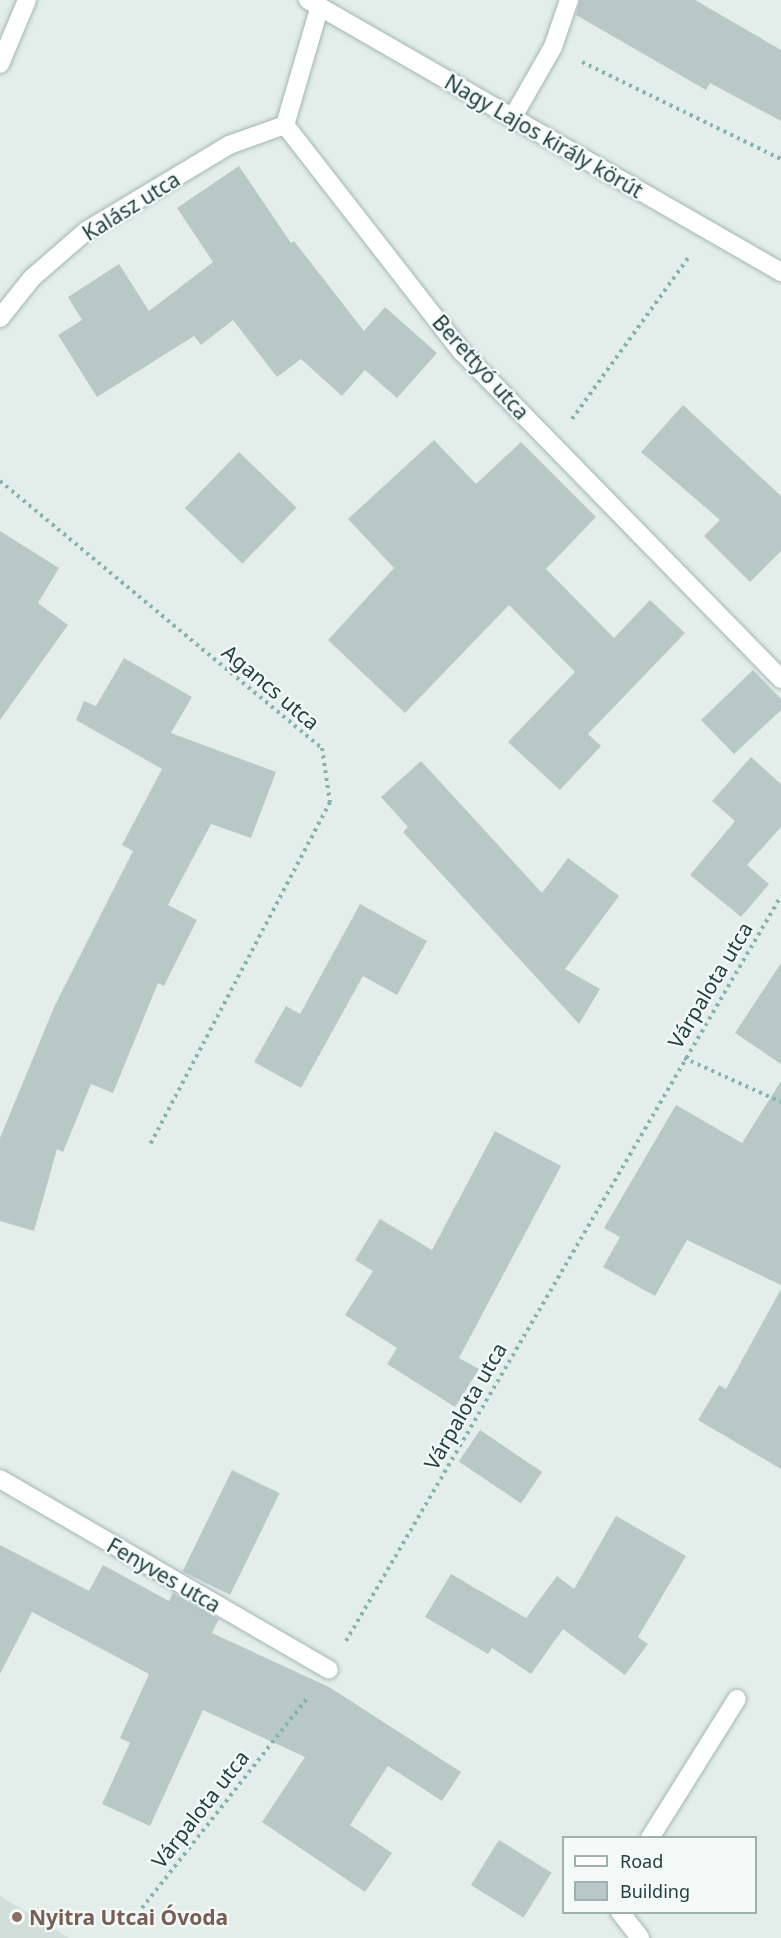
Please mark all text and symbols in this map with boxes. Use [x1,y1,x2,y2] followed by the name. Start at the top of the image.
[440,69,648,203] street label: Nagy Lajos király körút
[78,166,184,246] street label: Kalász utca
[427,310,535,424] street label: Berettyó utca
[217,639,325,735] street label: Agancs utca
[662,917,758,1053] street label: Várpalota utca
[418,1338,512,1474] street label: Várpalota utca
[103,1532,225,1618] street label: Fenyves utca
[146,1745,254,1873] street label: Várpalota utca
[562,1836,757,1914] legend
[620,1849,663,1873] text: Road
[620,1879,690,1903] text: Building
[29,1904,228,1930] place label: Nyitra Utcai Óvoda
[10,1910,24,1924] marker: Nyitra Utcai Óvoda

